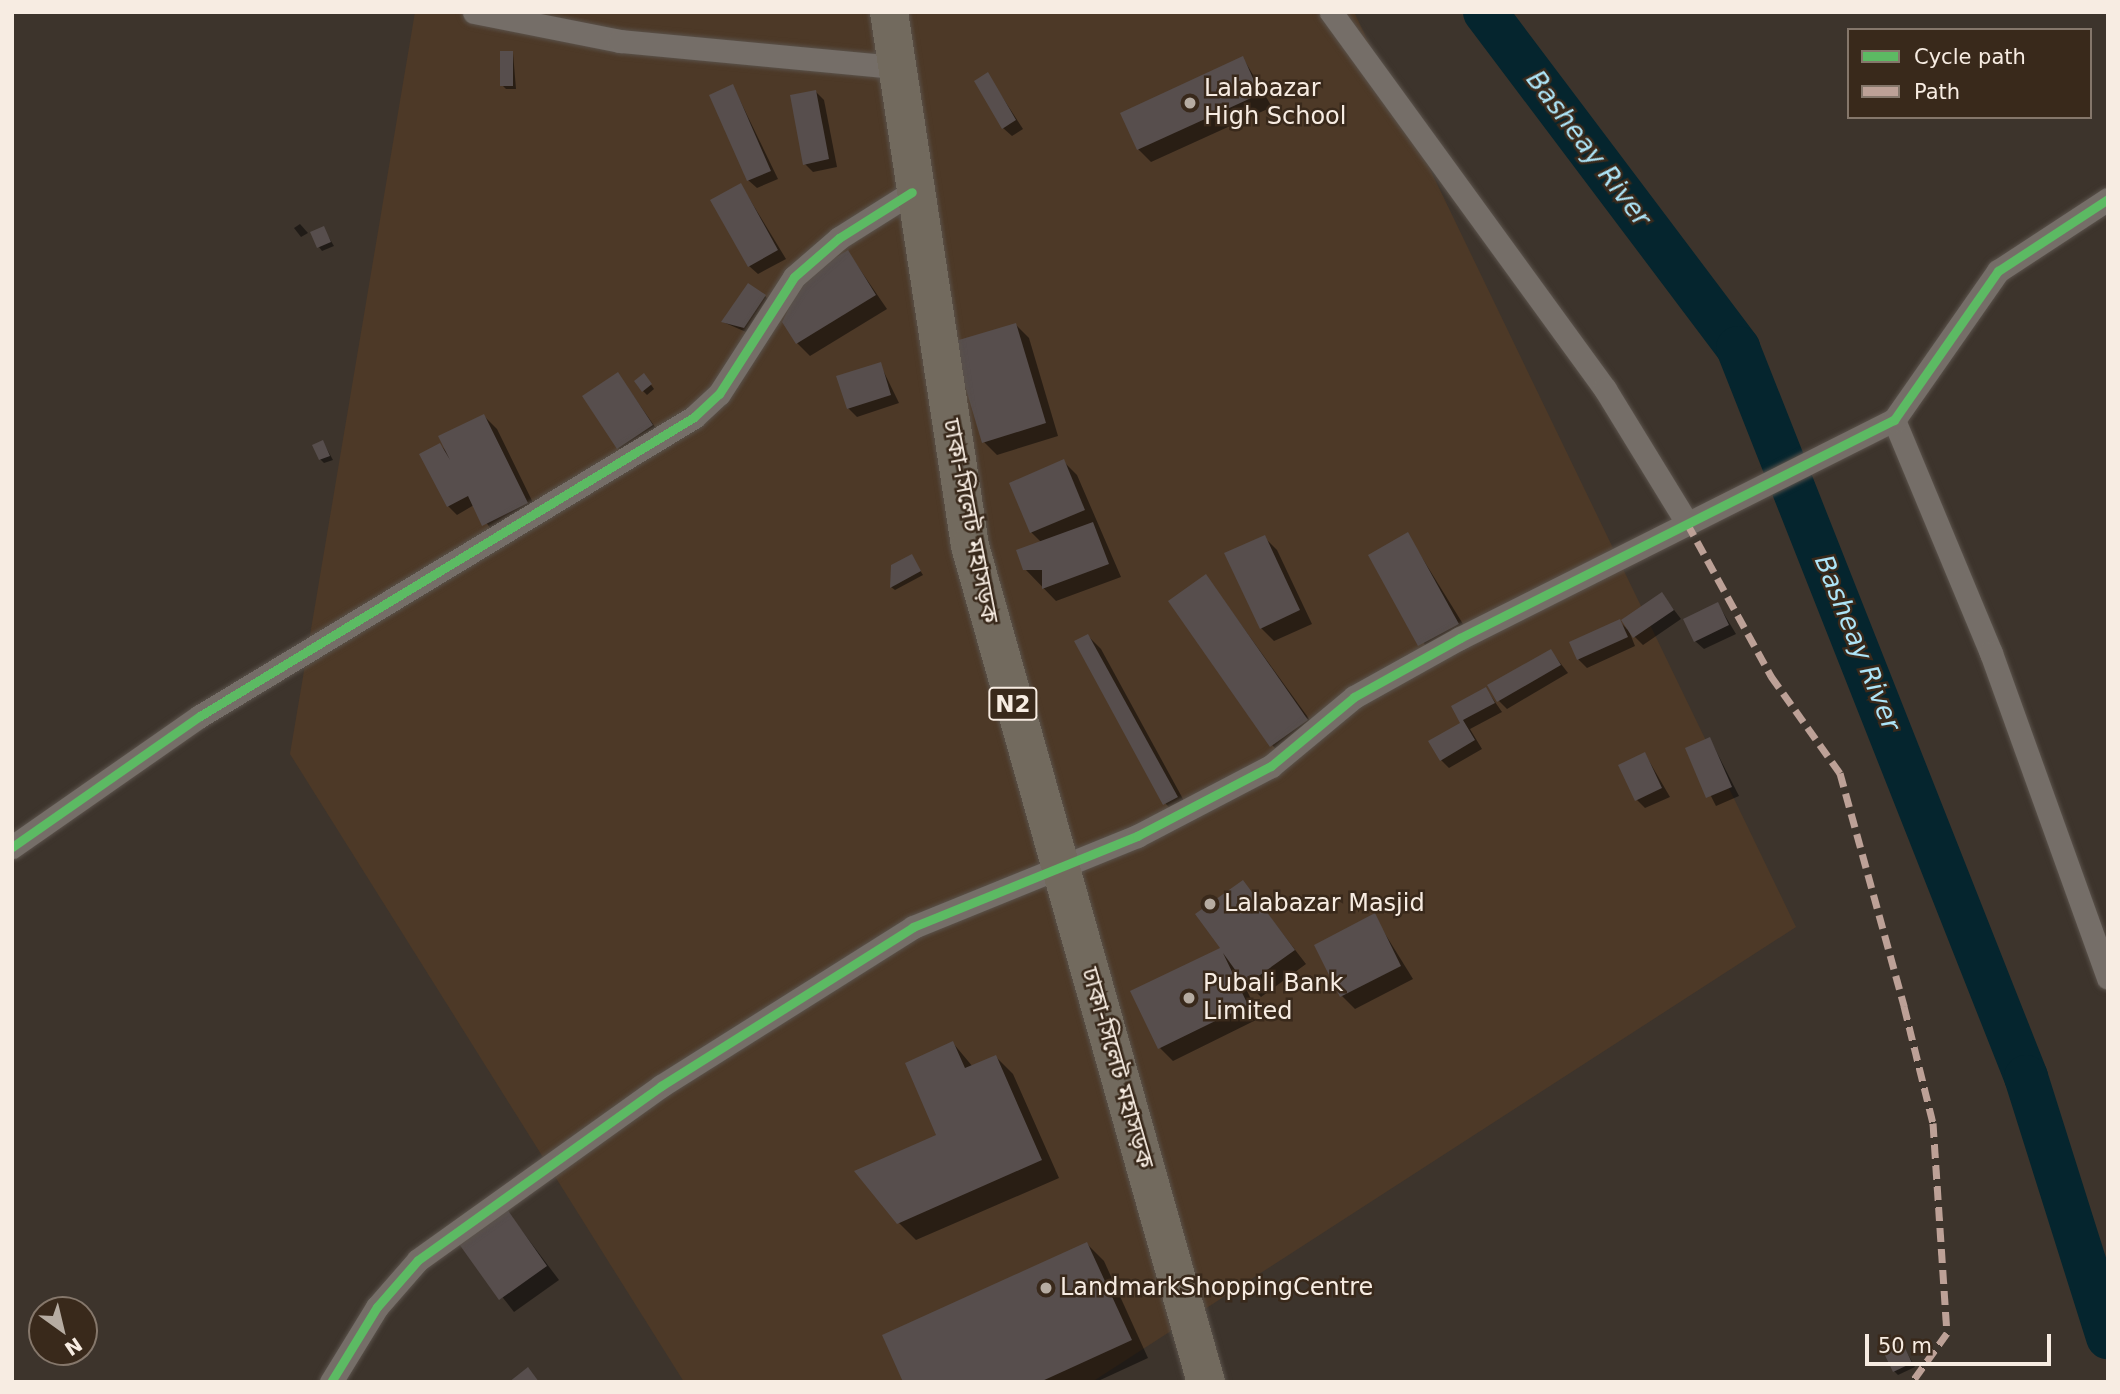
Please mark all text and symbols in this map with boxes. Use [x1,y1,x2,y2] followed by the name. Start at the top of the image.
[1847,28,2092,119] legend
[1914,45,2026,69] text: Cycle path
[1519,65,1657,233] water label: Basheay River
[1204,75,1346,131] place label: Lalabazar High School
[1914,80,1960,104] text: Path
[1182,95,1198,111] marker: Lalabazar High School
[936,416,1004,626] street label: ঢাকা-সিলেট মহাসড়ক
[1808,551,1906,735] water label: Basheay River
[987,684,1039,724] road number: N2
[1224,890,1425,918] place label: Lalabazar Masjid
[1202,896,1218,912] marker: Lalabazar Masjid
[1075,964,1159,1172] street label: ঢাকা-সিলেট মহাসড়ক
[1203,970,1343,1026] place label: Pubali Bank Limited
[1181,990,1197,1006] marker: Pubali Bank Limited
[1060,1274,1373,1302] place label: LandmarkShoppingCentre
[1038,1280,1054,1296] marker: LandmarkShoppingCentre
[28,1296,98,1366] north arrow
[1868,1320,2054,1364] scale bar
[61,1333,86,1360] text: N
[1878,1334,1932,1358] text: 50 m

